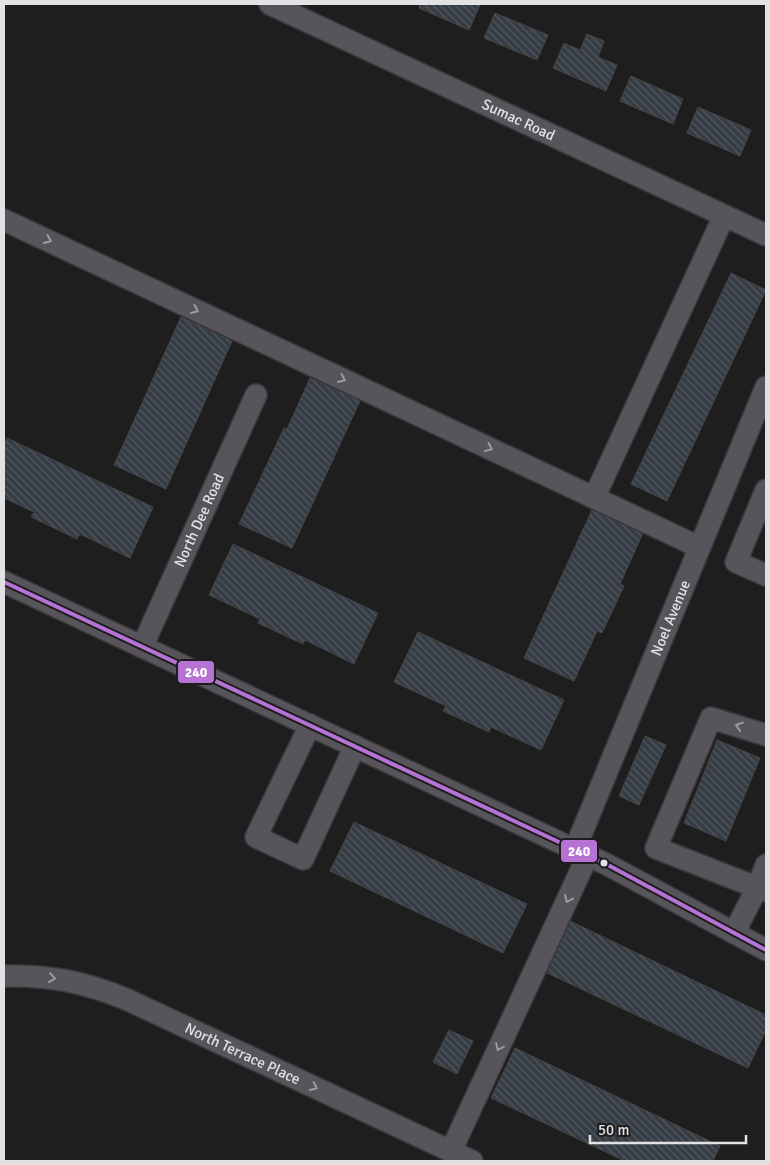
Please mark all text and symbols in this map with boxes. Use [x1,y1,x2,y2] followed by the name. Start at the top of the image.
[479,95,558,144] street label: Sumac Road
[43,234,52,245] one-way arrow
[190,303,199,314] one-way arrow
[337,373,346,383] one-way arrow
[484,442,493,453] one-way arrow
[170,471,228,570] street label: North Dee Road
[647,577,694,658] street label: Noel Avenue
[177,660,215,684] line badge: 240
[185,664,208,681] text: 240
[735,722,743,732] one-way arrow
[560,839,598,863] line badge: 240
[568,843,591,860] text: 240
[599,858,609,868] unlabelled marker
[564,894,574,903] one-way arrow
[48,973,57,983] one-way arrow
[182,1019,303,1088] street label: North Terrace Place
[495,1042,505,1051] one-way arrow
[309,1081,318,1091] one-way arrow
[590,1112,746,1144] scale bar
[598,1121,629,1139] text: 50 m

